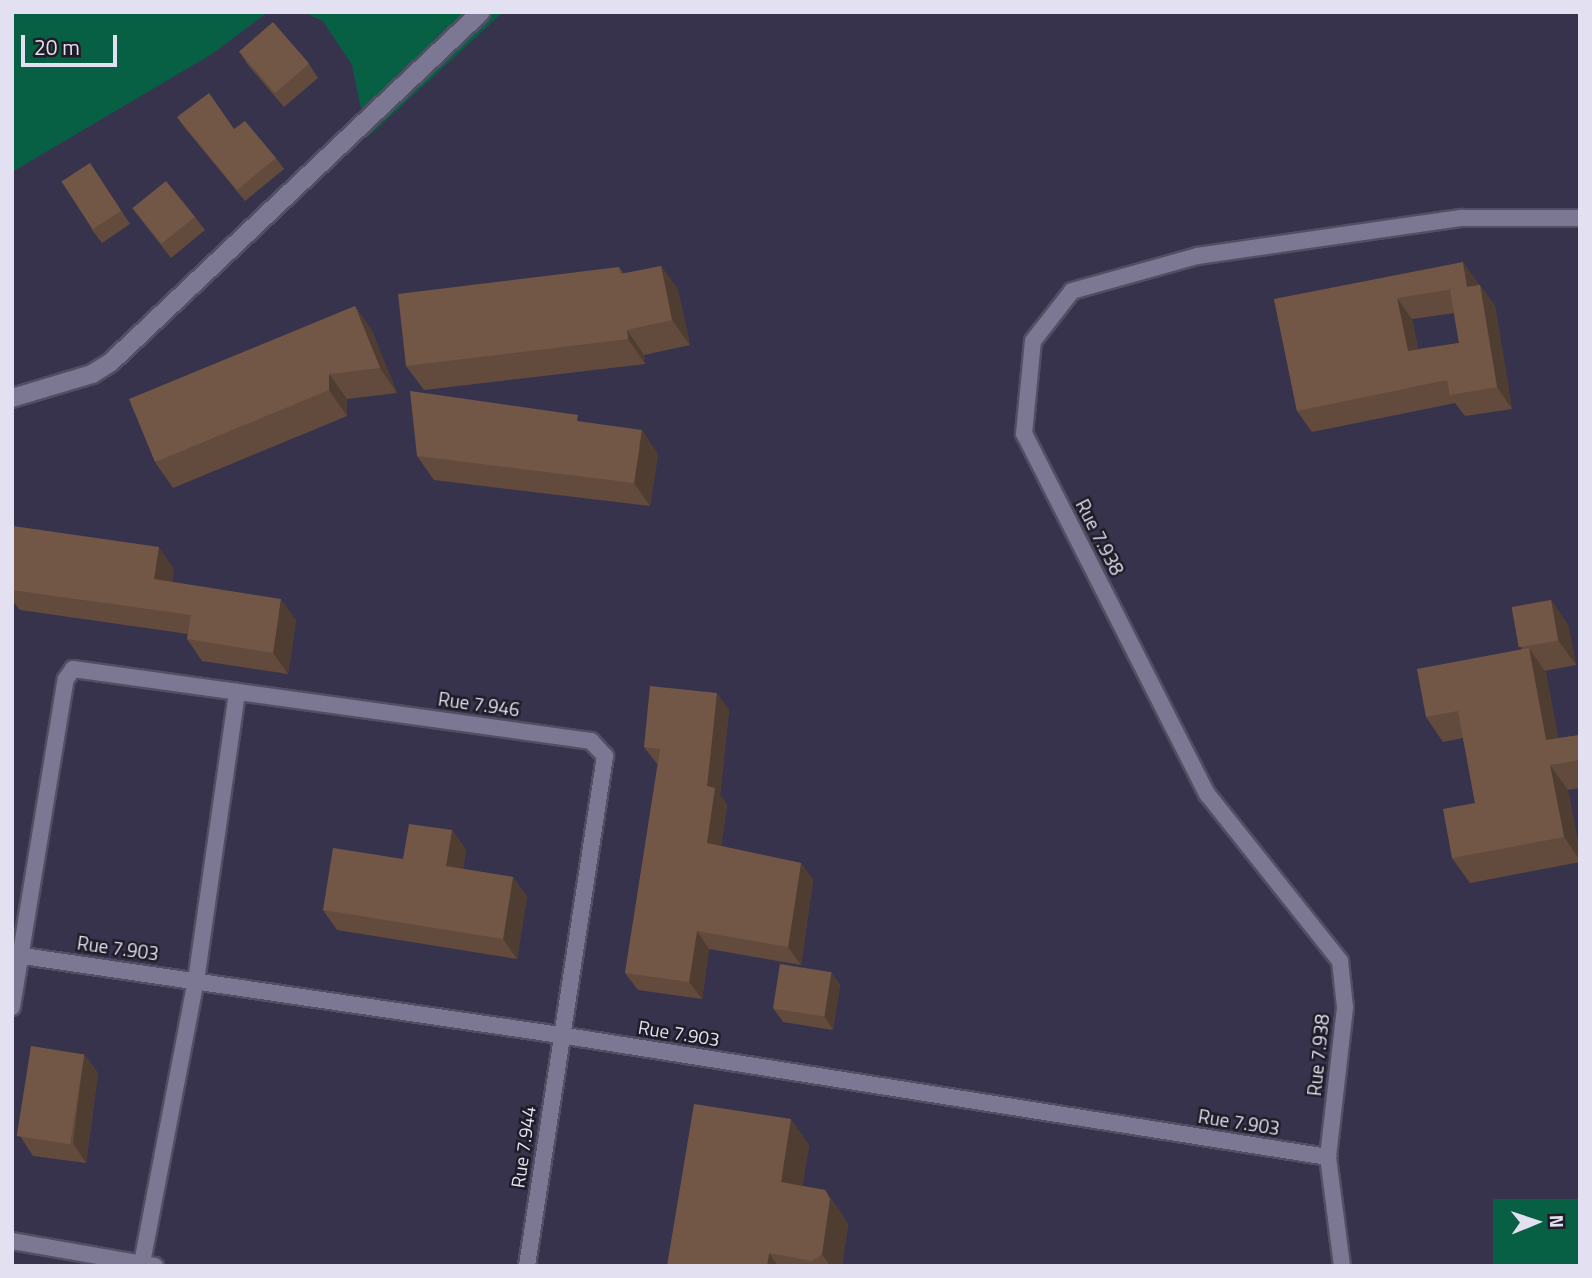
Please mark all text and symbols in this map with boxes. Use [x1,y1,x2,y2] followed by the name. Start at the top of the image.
[24,21,121,65] scale bar
[34,31,80,63] text: 20 m
[1071,495,1129,579] street label: Rue 7.938
[437,687,521,721] street label: Rue 7.946
[76,931,160,965] street label: Rue 7.903
[1302,1013,1334,1097] street label: Rue 7.938
[637,1015,721,1051] street label: Rue 7.903
[1197,1104,1281,1140] street label: Rue 7.903
[506,1105,540,1189] street label: Rue 7.944
[1501,1187,1571,1257] north arrow
[1543,1214,1572,1228] text: N

